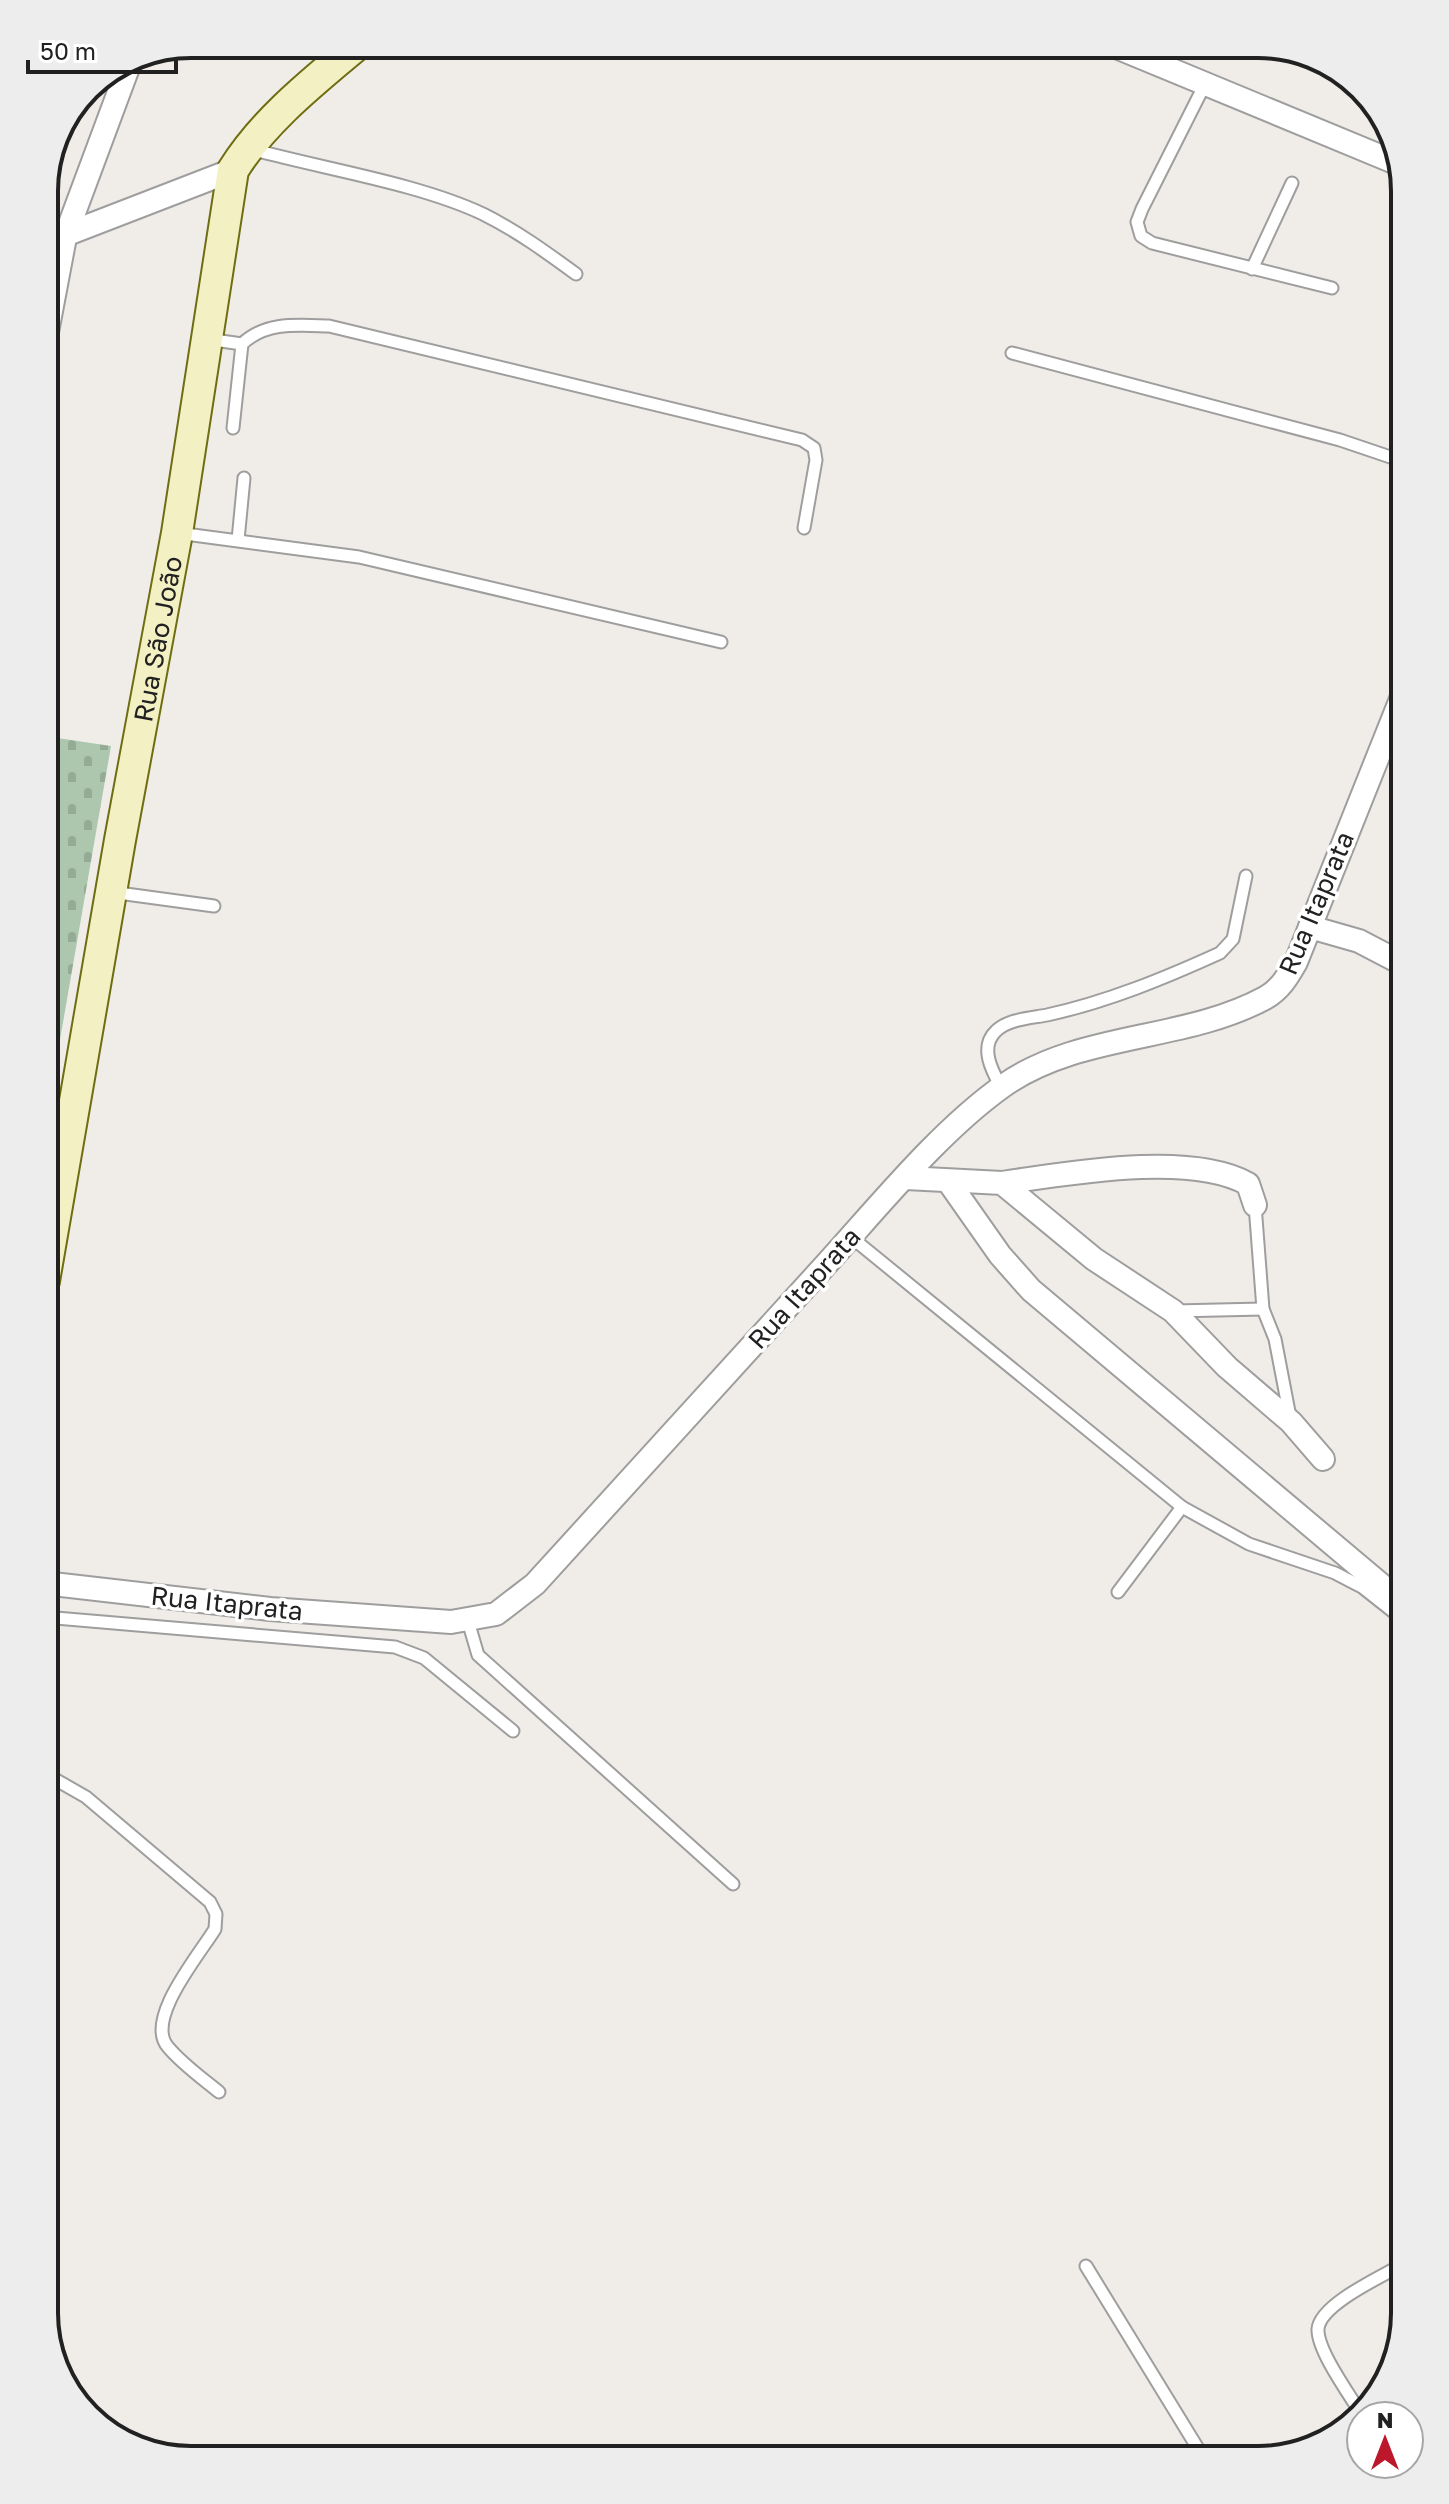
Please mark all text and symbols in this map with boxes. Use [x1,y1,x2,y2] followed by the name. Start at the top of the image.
[28,24,176,74] scale bar
[40,36,96,65] text: 50 m
[127,554,188,724] street label: Rua São João
[1272,827,1360,979] street label: Rua Itaprata
[741,1221,867,1355] street label: Rua Itaprata
[149,1580,305,1626] street label: Rua Itaprata
[1345,2400,1425,2480] north arrow
[1377,2406,1393,2433] text: N

